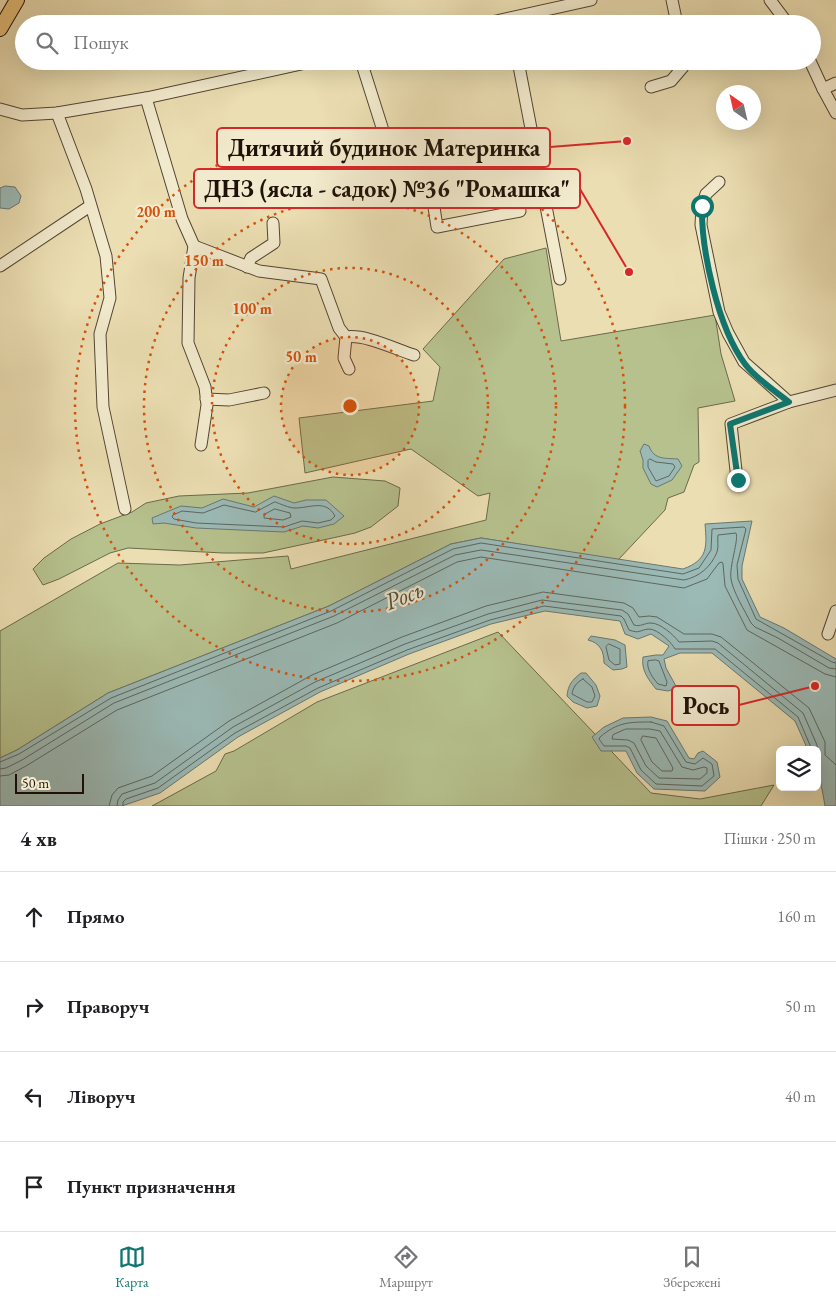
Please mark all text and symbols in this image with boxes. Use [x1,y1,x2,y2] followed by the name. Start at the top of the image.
[15,15,821,70] search box
[33,29,61,57] icon: search
[73,30,129,55] text: Пошук
[716,85,761,130] north arrow
[217,128,550,167] callout: Дитячий будинок Материнка
[228,132,541,164] text: Дитячий будинок Материнка
[194,169,580,208] callout: ДНЗ (ясла - садок) №36 "Ромашка"
[204,173,570,204] text: ДНЗ (ясла - садок) №36 "Ромашка"
[691,195,714,218] route start
[136,202,176,221] text: 200 m
[184,251,224,270] text: 150 m
[232,299,272,318] text: 100 m
[285,347,317,366] text: 50 m
[341,397,359,415] centre of rings
[727,469,750,492] route end
[380,573,428,617] water label: Рось
[672,686,739,725] callout: Рось
[683,690,729,721] text: Рось
[776,746,821,791] map controls
[776,746,821,791] button: layers
[15,771,84,794] scale bar
[22,774,49,792] text: 50 m
[20,825,57,852] text: 4 хв
[723,828,816,849] text: Пішки · 250 m
[20,903,48,931] icon: ahead
[67,904,125,929] text: Прямо
[777,906,816,927] text: 160 m
[20,993,48,1021] icon: right
[67,994,149,1019] text: Праворуч
[785,996,816,1017] text: 50 m
[20,1083,48,1111] icon: left
[67,1084,135,1109] text: Ліворуч
[785,1086,816,1107] text: 40 m
[20,1173,48,1201] icon: arrive
[67,1174,236,1199] text: Пункт призначення
[115,1243,149,1291] tab: Карта
[379,1243,433,1291] tab: Маршрут
[663,1243,721,1291] tab: Збережені

